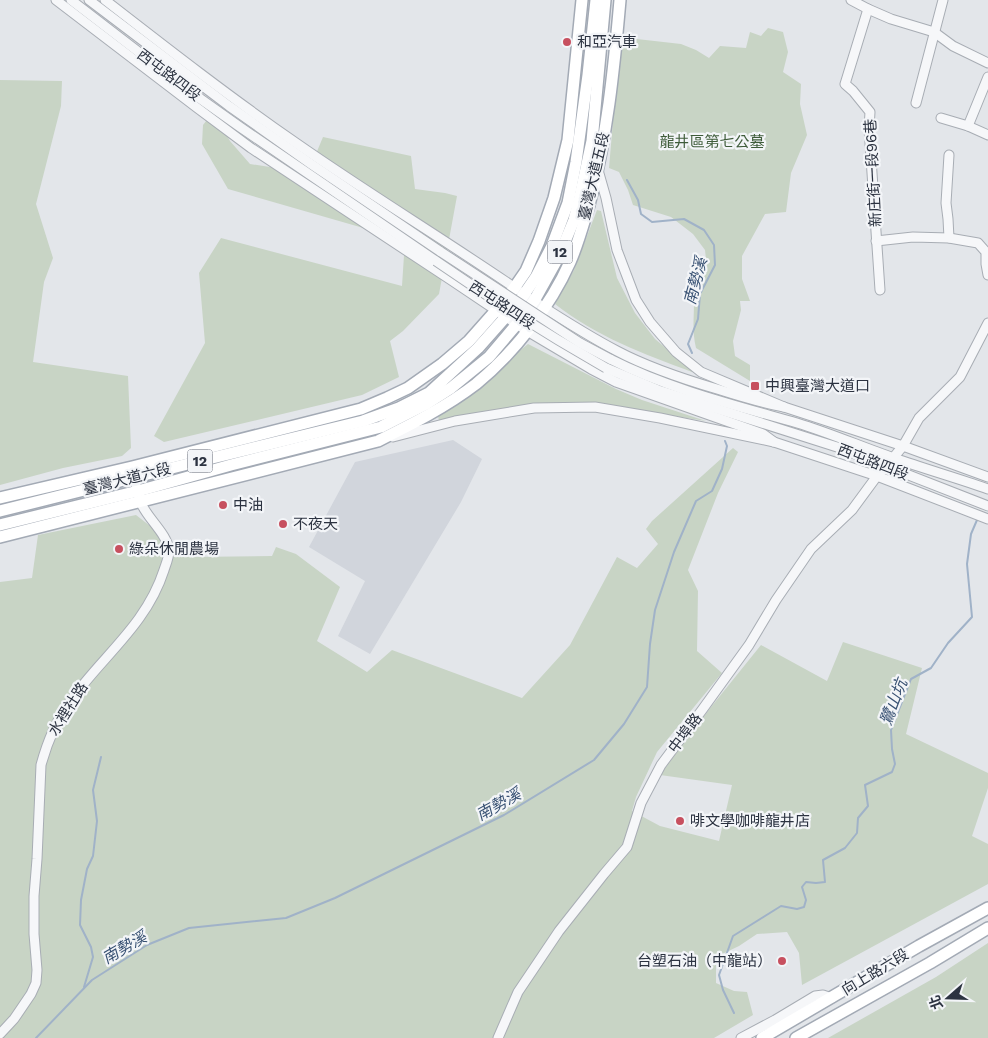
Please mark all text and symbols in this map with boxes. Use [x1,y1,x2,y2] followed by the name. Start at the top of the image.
[577,33,637,51] place label: 和亞汽車
[561,36,573,48] marker: 和亞汽車
[134,45,204,105] street label: 西屯路四段
[861,118,885,228] street label: 新庄街一段96巷
[575,130,613,222] street label: 臺灣大道五段
[659,133,765,151] park label: 龍井區第七公墓
[548,240,572,264] road number: 12
[680,254,711,307] water label: 南勢溪
[466,277,538,333] street label: 西屯路四段
[765,377,870,395] place label: 中興臺灣大道口
[749,380,761,392] marker: 中興臺灣大道口
[835,440,911,484] street label: 西屯路四段
[188,450,212,472] road number: 12
[81,459,173,499] street label: 臺灣大道六段
[233,496,263,514] place label: 中油
[217,499,229,511] marker: 中油
[293,515,338,533] place label: 不夜天
[277,518,289,530] marker: 不夜天
[129,540,219,558] place label: 綠朵休閒農場
[113,543,125,555] marker: 綠朵休閒農場
[876,675,912,728] water label: 鷺山坑
[44,679,92,739] street label: 水裡社路
[664,710,706,756] street label: 中埠路
[473,784,526,824] water label: 南勢溪
[690,812,810,830] place label: 啡文學咖啡龍井店
[674,815,686,827] marker: 啡文學咖啡龍井店
[99,926,152,968] water label: 南勢溪
[838,945,912,999] street label: 向上路六段
[637,952,772,970] place label: 台塑石油（中龍站）
[776,955,788,967] marker: 台塑石油（中龍站）
[923,973,973,1023] north arrow
[926,993,946,1012] text: 北

